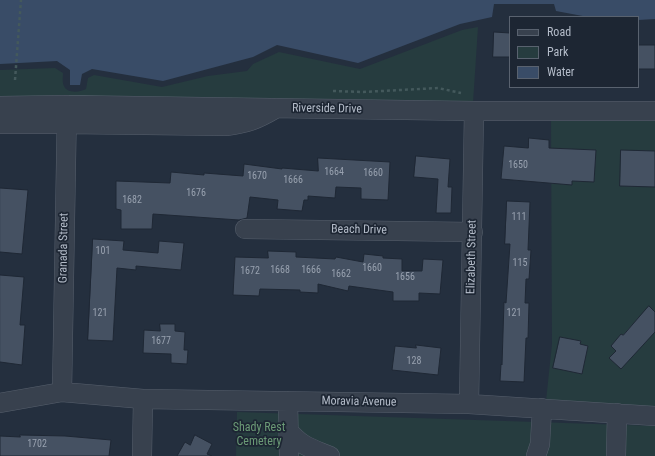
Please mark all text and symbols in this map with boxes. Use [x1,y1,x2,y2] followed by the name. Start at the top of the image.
[509,16,639,88] legend
[547,25,571,39] text: Road
[547,45,568,59] text: Park
[547,65,575,79] text: Water
[292,101,362,117] street label: Riverside Drive
[508,159,528,171] house number: 1650
[324,166,344,178] house number: 1664
[363,167,383,179] house number: 1660
[247,170,267,182] house number: 1670
[283,174,303,186] house number: 1666
[186,187,206,199] house number: 1676
[122,194,142,206] house number: 1682
[512,211,526,223] house number: 111
[56,213,72,283] street label: Granada Street
[464,220,480,294] street label: Elizabeth Street
[331,222,387,238] street label: Beach Drive
[96,245,110,257] house number: 101
[513,257,527,269] house number: 115
[362,262,382,274] house number: 1660
[270,264,290,276] house number: 1668
[301,264,321,276] house number: 1666
[240,265,260,277] house number: 1672
[331,268,351,280] house number: 1662
[395,271,415,283] house number: 1656
[93,307,107,319] house number: 121
[507,307,521,319] house number: 121
[151,335,171,347] house number: 1677
[407,355,421,367] house number: 128
[321,394,397,410] street label: Moravia Avenue
[233,421,285,449] park label: Shady Rest Cemetery
[27,438,47,450] house number: 1702

